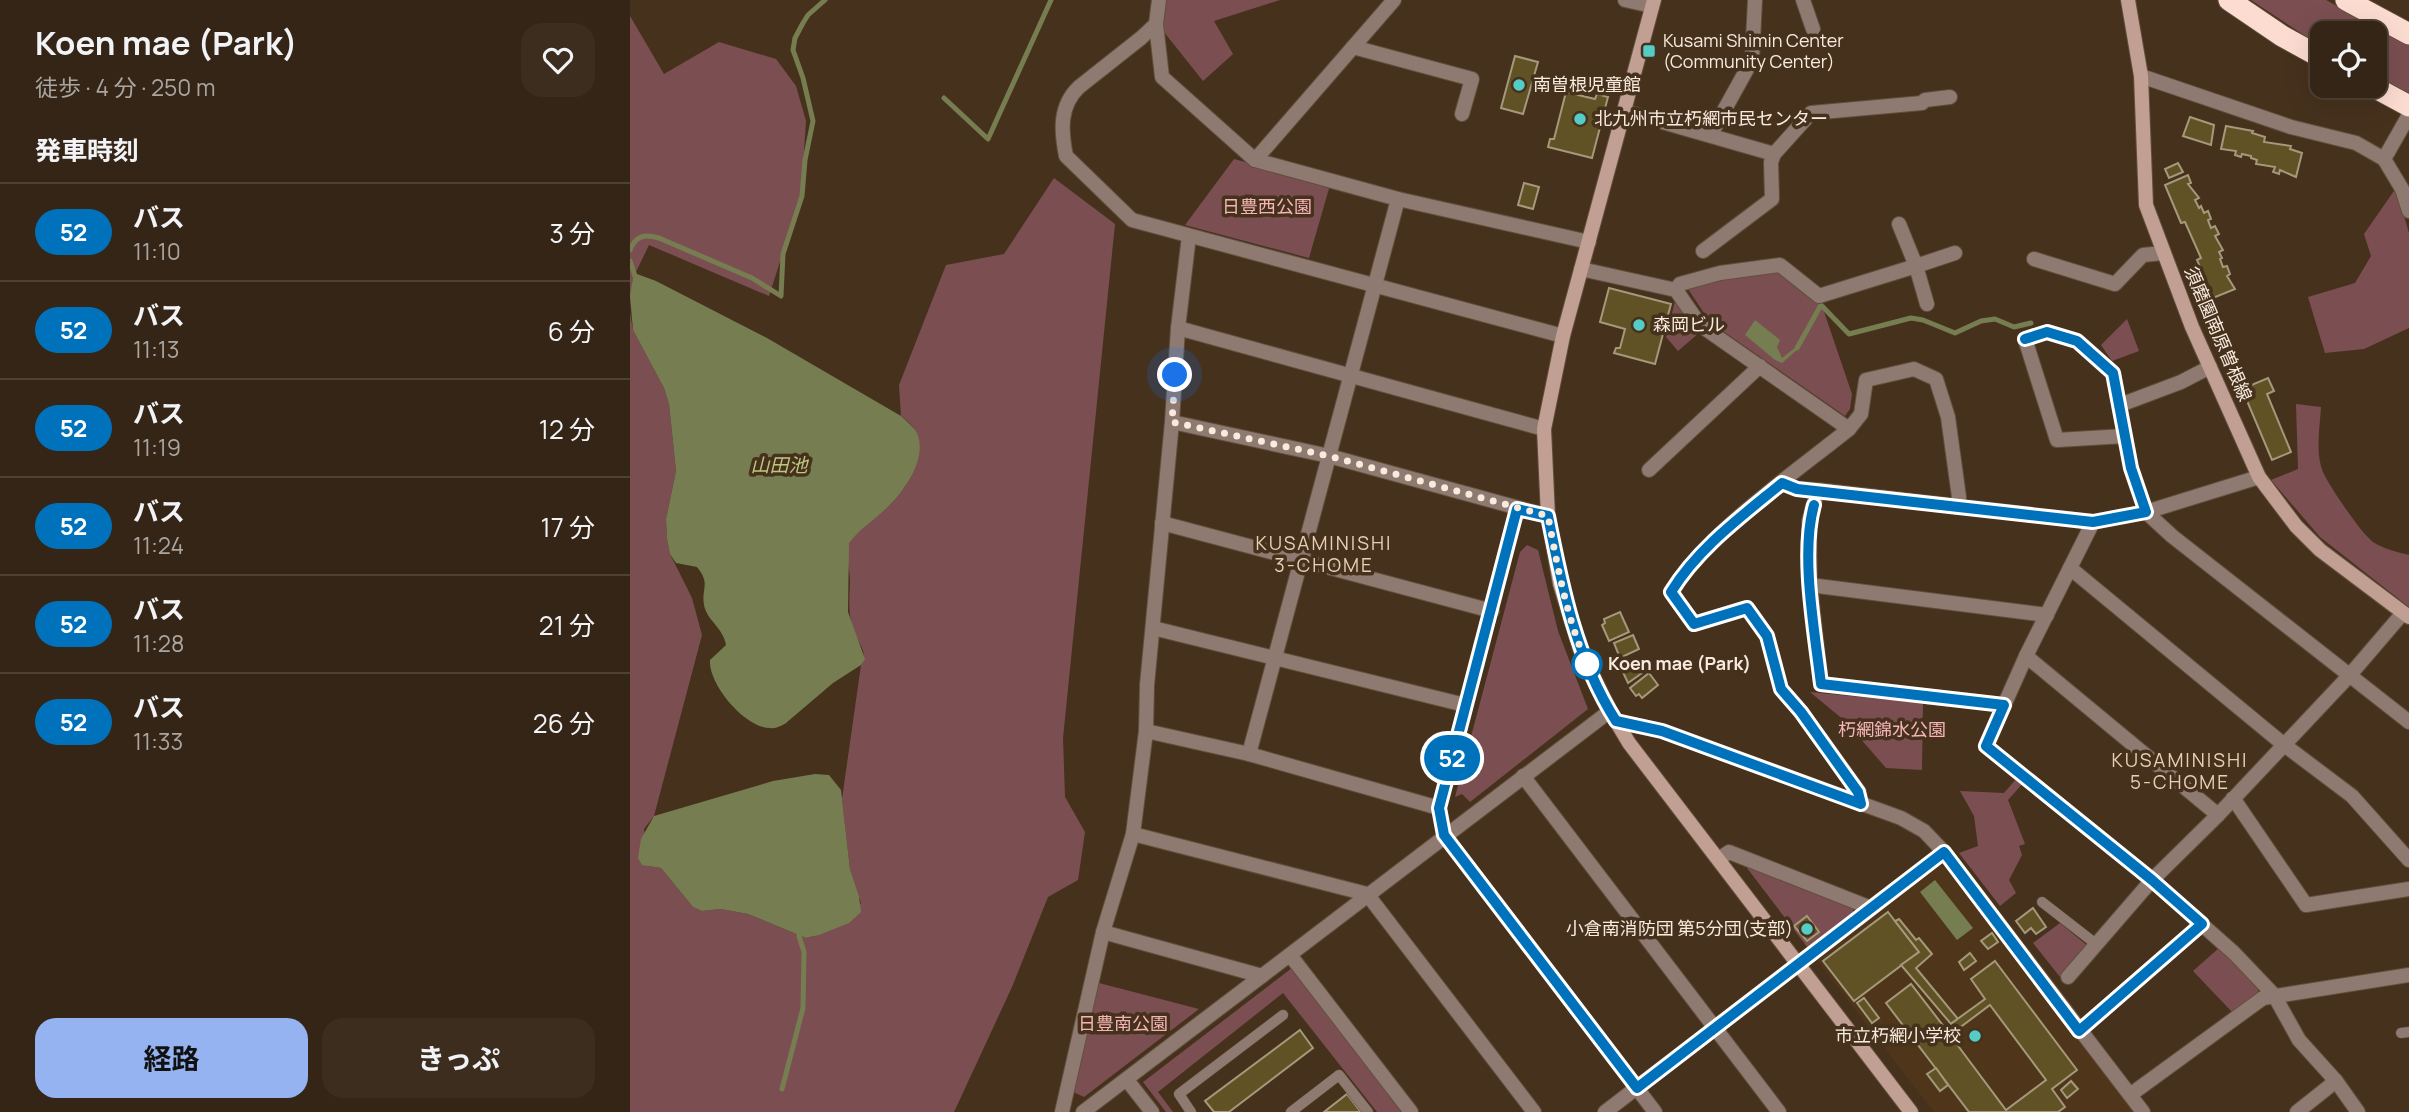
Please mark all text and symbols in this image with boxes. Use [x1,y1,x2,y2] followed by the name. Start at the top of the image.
[35,20,298,65] text: Koen mae (Park)
[2310,21,2387,98] map controls
[2310,21,2387,98] button: locate
[521,23,595,97] button: heart
[1663,28,1844,73] place label: Kusami Shimin Center (Community Center)
[1641,43,1657,59] marker: Kusami Shimin Center (Community Center)
[35,71,216,103] text: 徒歩 · 4 分 · 250 m
[1533,72,1641,96] place label: 南曽根児童館
[1511,77,1527,93] marker: 南曽根児童館
[1594,106,1828,130] place label: 北九州市立朽網市民センター
[1572,111,1588,127] marker: 北九州市立朽網市民センター
[35,132,139,168] text: 発車時刻
[1222,194,1312,218] park label: 日豊西公園
[133,199,185,235] text: バス
[60,215,87,248] text: 52
[549,215,595,251] text: 3 分
[133,235,181,267] text: 11:10
[2180,263,2258,405] street label: 須磨園南原曽根線
[133,297,185,333] text: バス
[1653,312,1725,336] place label: 森岡ビル
[60,313,87,346] text: 52
[548,313,595,349] text: 6 分
[1631,317,1647,333] marker: 森岡ビル
[133,333,180,365] text: 11:13
[1157,357,1192,392] your location
[133,395,185,431] text: バス
[60,411,87,444] text: 52
[539,411,595,447] text: 12 分
[133,431,181,463] text: 11:19
[750,452,809,478] water label: 山田池
[133,493,185,529] text: バス
[60,509,87,542] text: 52
[541,509,595,545] text: 17 分
[133,529,184,561] text: 11:24
[1256,530,1392,578] district label: KUSAMINISHI 3-CHOME
[133,591,185,627] text: バス
[60,607,87,640] text: 52
[539,607,595,643] text: 21 分
[133,627,184,659] text: 11:28
[1572,649,1602,679] marker: Koen mae (Park)
[1608,651,1751,675] place label: Koen mae (Park)
[133,689,185,725] text: バス
[60,705,87,738] text: 52
[533,705,595,741] text: 26 分
[1838,717,1946,741] park label: 朽網錦水公園
[133,725,183,757] text: 11:33
[1420,735,1484,781] line badge: 52
[1438,741,1466,774] text: 52
[2112,747,2248,795] district label: KUSAMINISHI 5-CHOME
[1566,916,1793,940] place label: 小倉南消防団 第5分団(支部)
[1799,921,1815,937] marker: 小倉南消防団 第5分団(支部)
[1078,1011,1168,1035] park label: 日豊南公園
[35,1018,308,1098] button: 経路
[322,1018,595,1098] button: きっぷ
[1835,1023,1961,1047] place label: 市立朽網小学校
[1967,1028,1983,1044] marker: 市立朽網小学校

